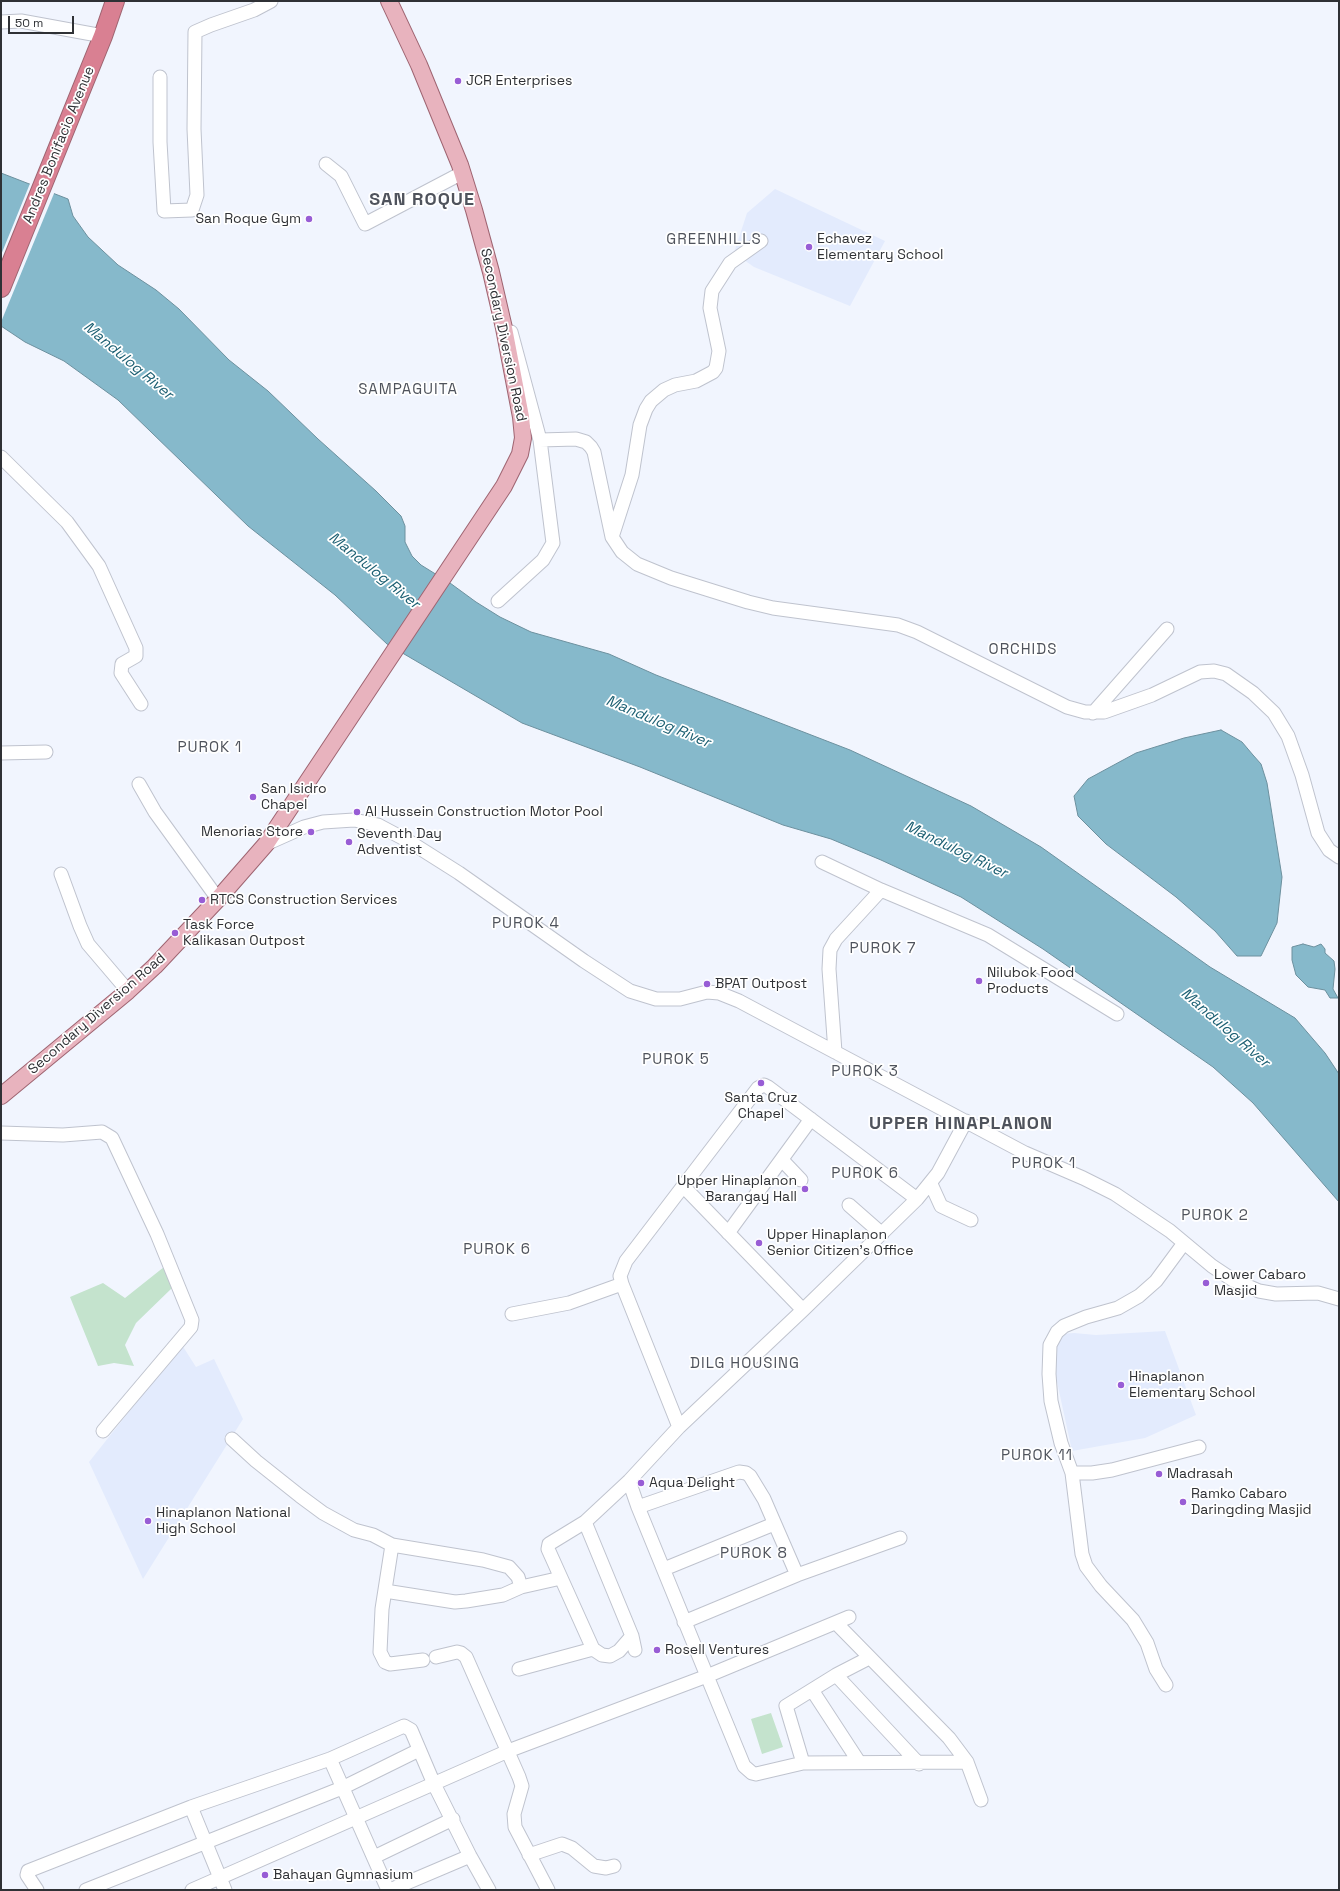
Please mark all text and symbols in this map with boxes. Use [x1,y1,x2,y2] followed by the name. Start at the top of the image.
[10,8,76,34] scale bar
[15,15,43,31] text: 50 m
[20,64,98,226] street label: Andres Bonifacio Avenue
[466,73,572,89] place label: JCR Enterprises
[453,76,463,86] marker: JCR Enterprises
[369,189,475,211] district label: SAN ROQUE
[195,211,301,227] place label: San Roque Gym
[304,214,314,224] marker: San Roque Gym
[666,231,762,249] district label: GREENHILLS
[817,231,943,264] place label: Echavez Elementary School
[804,242,814,252] marker: Echavez Elementary School
[476,247,530,423] street label: Secondary Diversion Road
[80,318,176,404] water label: Mandulog River
[358,381,458,399] district label: SAMPAGUITA
[325,529,423,613] water label: Mandulog River
[989,641,1057,659] district label: ORCHIDS
[603,692,713,752] water label: Mandulog River
[178,739,242,757] district label: PUROK 1
[261,781,327,814] place label: San Isidro Chapel
[248,792,258,802] marker: San Isidro Chapel
[365,804,603,820] place label: Al Hussein Construction Motor Pool
[352,807,362,817] marker: Al Hussein Construction Motor Pool
[902,817,1010,883] water label: Mandulog River
[201,824,303,840] place label: Menorias Store
[357,826,442,858] place label: Seventh Day Adventist
[306,827,316,837] marker: Menorias Store
[344,837,354,847] marker: Seventh Day Adventist
[210,892,397,908] place label: RTCS Construction Services
[197,895,207,905] marker: RTCS Construction Services
[492,915,560,933] district label: PUROK 4
[183,917,305,950] place label: Task Force Kalikasan Outpost
[170,928,180,938] marker: Task Force Kalikasan Outpost
[850,940,916,958] district label: PUROK 7
[25,950,169,1078] street label: Secondary Diversion Road
[987,965,1074,998] place label: Nilubok Food Products
[715,976,807,992] place label: BPAT Outpost
[974,976,984,986] marker: Nilubok Food Products
[702,979,712,989] marker: BPAT Outpost
[1177,985,1273,1071] water label: Mandulog River
[642,1051,710,1069] district label: PUROK 5
[831,1063,899,1081] district label: PUROK 3
[756,1078,766,1088] marker: Santa Cruz Chapel
[724,1090,798,1122] place label: Santa Cruz Chapel
[869,1113,1053,1135] district label: UPPER HINAPLANON
[1012,1155,1076,1173] district label: PUROK 1
[831,1165,899,1183] district label: PUROK 6
[677,1173,797,1206] place label: Upper Hinaplanon Barangay Hall
[800,1184,810,1194] marker: Upper Hinaplanon Barangay Hall
[1181,1207,1249,1225] district label: PUROK 2
[767,1227,913,1260] place label: Upper Hinaplanon Senior Citizen's Office
[754,1238,764,1248] marker: Upper Hinaplanon Senior Citizen's Office
[463,1241,531,1259] district label: PUROK 6
[1214,1267,1306,1300] place label: Lower Cabaro Masjid
[1201,1278,1211,1288] marker: Lower Cabaro Masjid
[690,1355,800,1373] district label: DILG HOUSING
[1129,1369,1255,1402] place label: Hinaplanon Elementary School
[1116,1380,1126,1390] marker: Hinaplanon Elementary School
[1001,1447,1073,1465] district label: PUROK 11
[1167,1466,1233,1482] place label: Madrasah
[1154,1469,1164,1479] marker: Madrasah
[649,1475,735,1491] place label: Aqua Delight
[636,1478,646,1488] marker: Aqua Delight
[1191,1486,1312,1518] place label: Ramko Cabaro Daringding Masjid
[1178,1497,1188,1507] marker: Ramko Cabaro Daringding Masjid
[156,1505,291,1538] place label: Hinaplanon National High School
[143,1516,153,1526] marker: Hinaplanon National High School
[720,1545,788,1563] district label: PUROK 8
[665,1642,769,1658] place label: Rosell Ventures
[652,1645,662,1655] marker: Rosell Ventures
[273,1867,413,1883] place label: Bahayan Gymnasium
[260,1870,270,1880] marker: Bahayan Gymnasium

